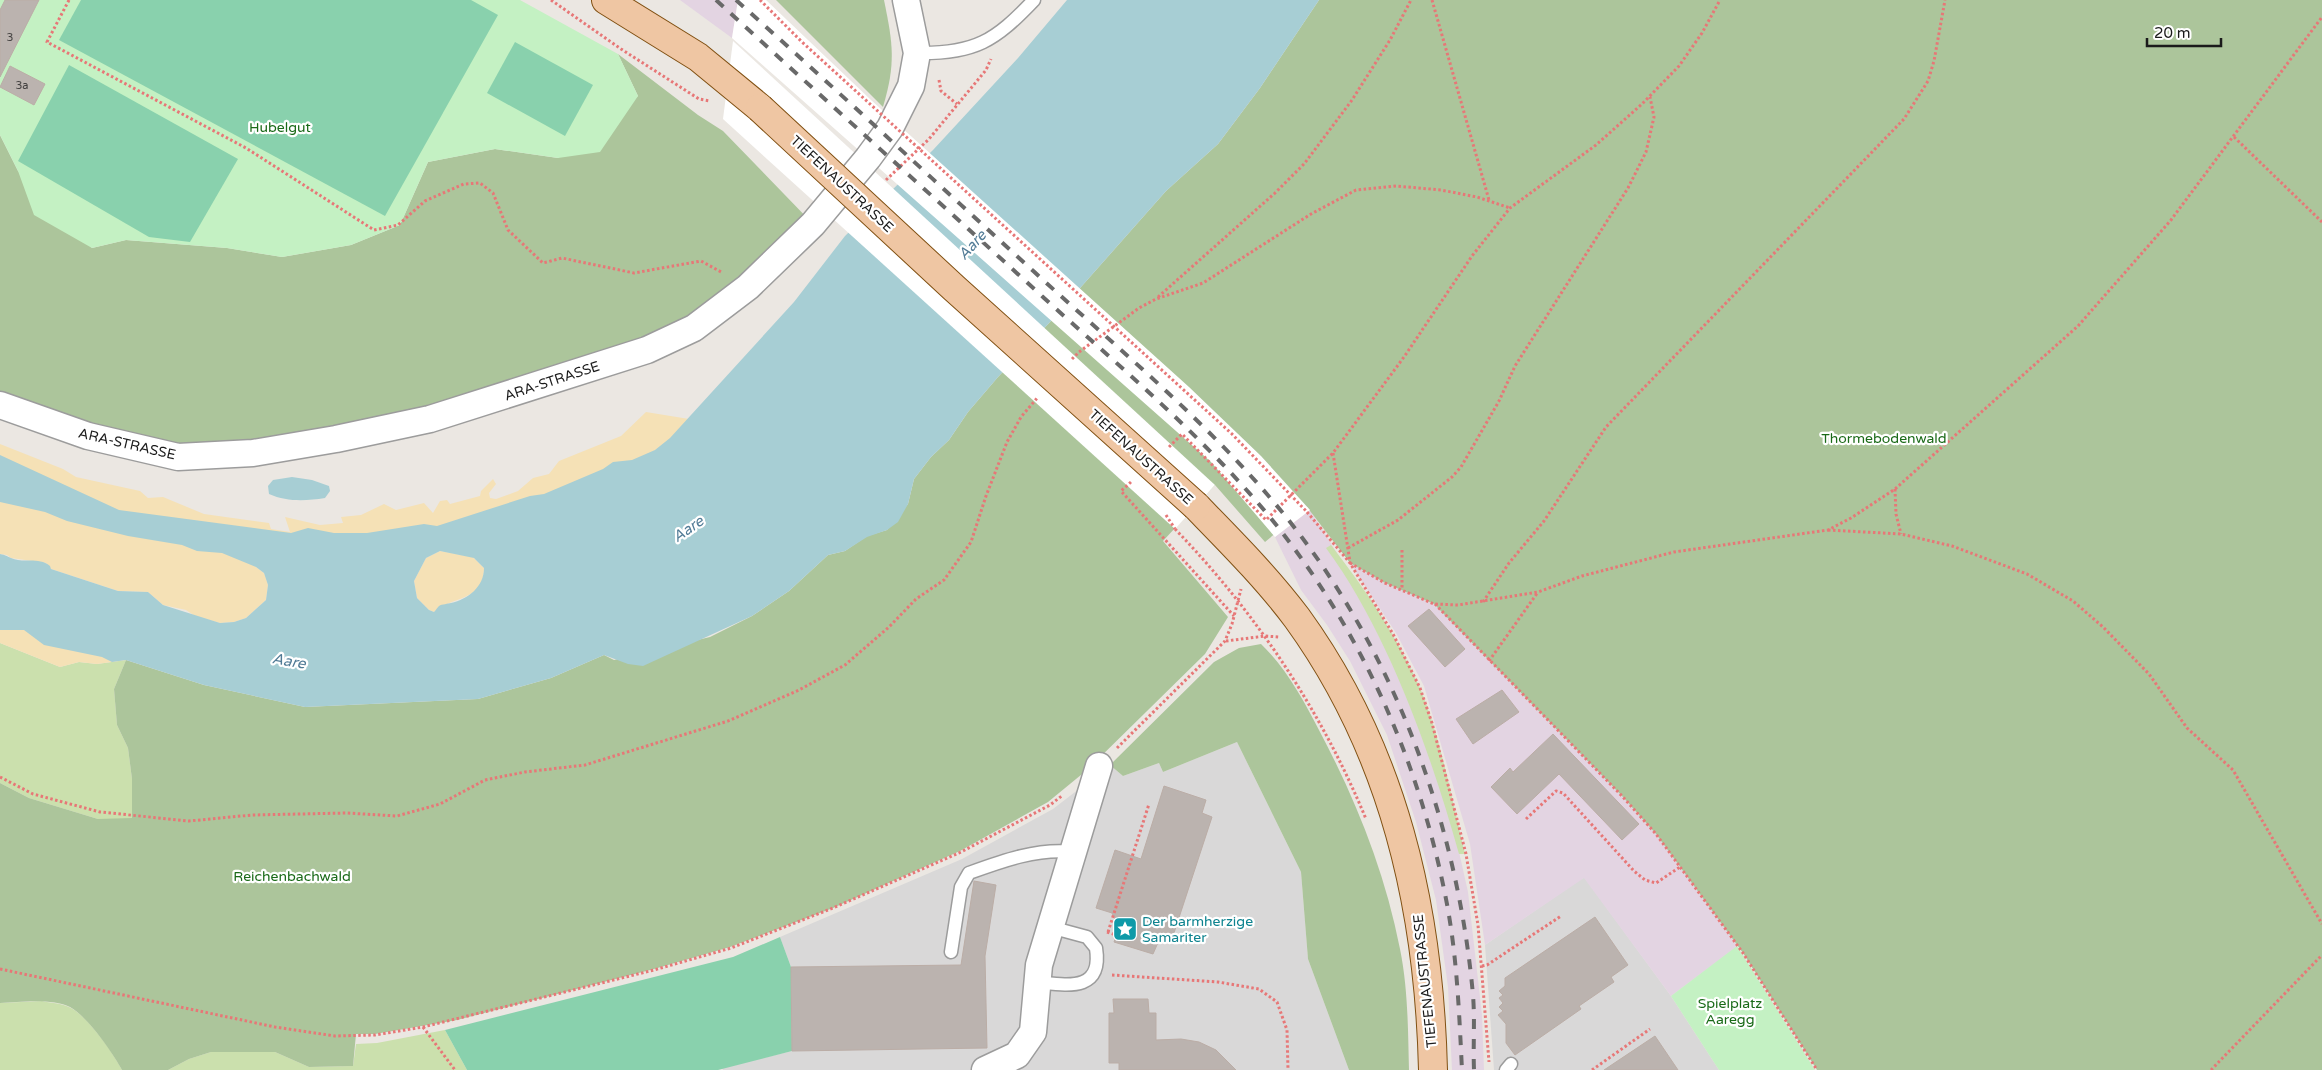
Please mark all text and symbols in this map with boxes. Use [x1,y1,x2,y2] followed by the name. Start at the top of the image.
[2147,15,2221,47] scale bar
[2154,24,2191,42] text: 20 m
[7,31,14,44] house number: 3
[15,79,29,92] house number: 3a
[249,119,312,136] park label: Hubelgut
[787,132,897,236] street label: TIEFENAUSTRASSE
[954,225,991,264] water label: Aare
[502,358,602,404] street label: ARA-STRASSE
[1085,406,1197,508] street label: TIEFENAUSTRASSE
[77,425,177,463] street label: ARA-STRASSE
[1821,430,1947,447] park label: Thormebodenwald
[669,511,708,546] water label: Aare
[271,649,309,673] water label: Aare
[233,868,351,885] park label: Reichenbachwald
[1142,913,1253,946] place label: Der barmherzige Samariter
[1410,913,1440,1049] street label: TIEFENAUSTRASSE
[1112,916,1138,942] place icon: Der barmherzige Samariter
[1698,995,1762,1028] park label: Spielplatz Aaregg

